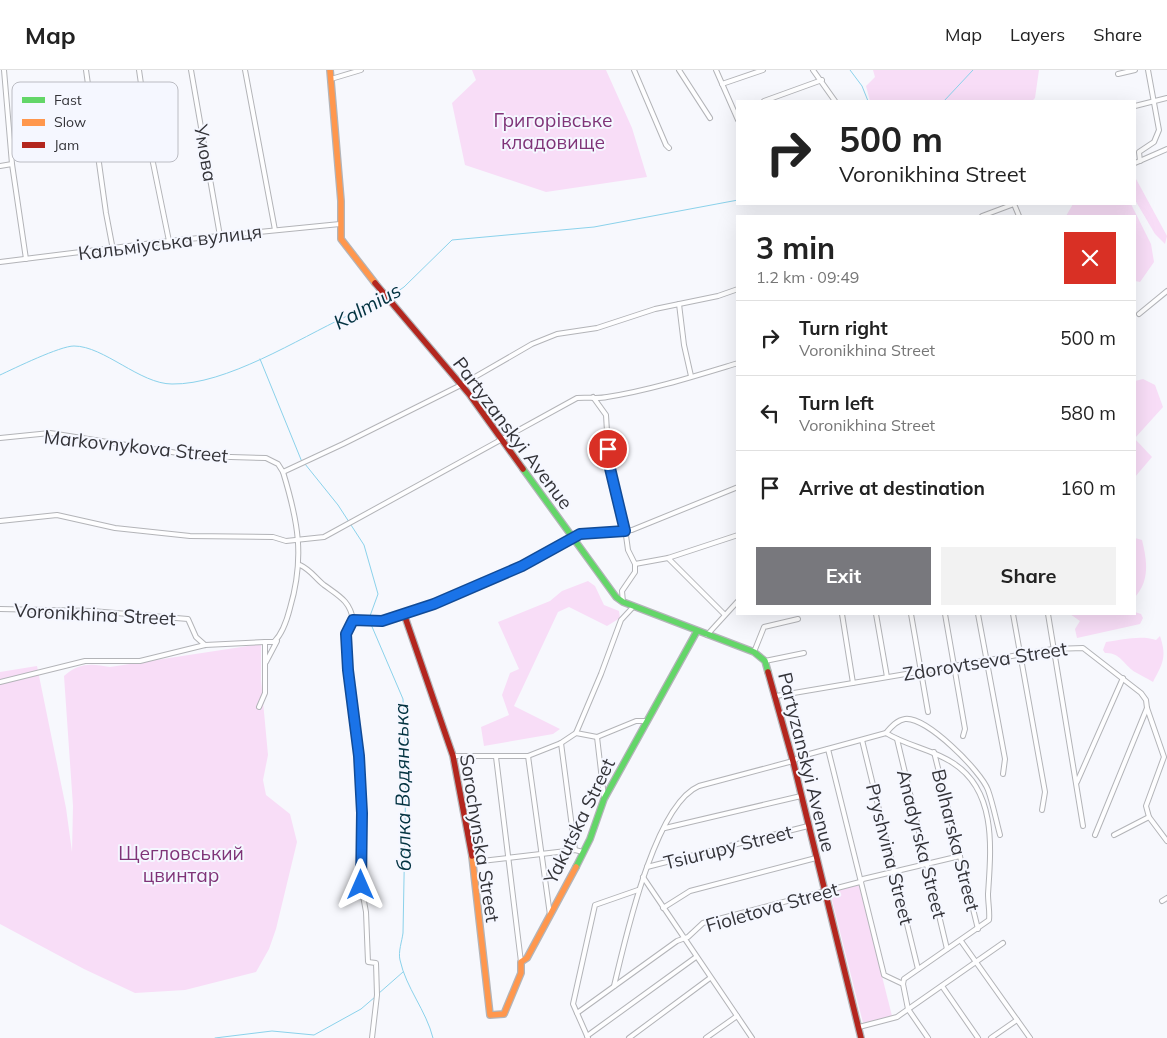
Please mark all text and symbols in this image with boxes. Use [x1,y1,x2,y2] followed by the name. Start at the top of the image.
[25,20,76,50] text: Map
[945,23,982,46] text: Map
[1010,23,1065,46] text: Layers
[1093,23,1142,46] text: Share
[12,82,178,162] legend
[54,91,82,109] text: Fast
[493,108,613,154] park label: Григорівське кладовище
[54,113,86,131] text: Slow
[839,117,943,161] text: 500 m
[756,120,821,185] icon: right
[189,122,223,183] street label: Умова
[54,136,79,154] text: Jam
[839,160,1026,188] text: Voronikhina Street
[77,219,263,265] street label: Кальміуська вулиця
[756,229,835,267] text: 3 min
[1064,232,1116,284] button: close
[756,267,859,287] text: 1.2 km · 09:49
[329,277,405,335] water label: Kalmius
[799,316,888,340] text: Turn right
[756,324,784,352] icon: right
[1060,326,1116,350] text: 500 m
[799,340,935,360] text: Voronikhina Street
[448,352,578,514] street label: Partyzanskyi Avenue
[799,391,874,415] text: Turn left
[756,399,784,427] icon: left
[1060,401,1116,425] text: 580 m
[799,415,935,435] text: Voronikhina Street
[43,424,230,468] street label: Markovnykova Street
[587,428,629,470] pin
[594,435,622,463] icon: arrive
[756,474,784,502] icon: arrive
[799,476,985,500] text: Arrive at destination
[1060,476,1116,500] text: 160 m
[756,547,931,605] button: Exit
[941,547,1116,605] button: Share
[14,598,177,630] street label: Voronikhina Street
[901,636,1069,686] street label: Zdorovtseva Street
[773,670,841,854] street label: Partyzanskyi Avenue
[388,703,416,871] water label: балка Водянська
[455,752,505,924] street label: Sorochynska Street
[538,754,620,889] street label: Yakutska Street
[927,766,985,914] street label: Bolharska Street
[892,767,952,921] street label: Anadyrska Street
[861,781,919,927] street label: Pryshvina Street
[661,819,795,875] street label: Tsiurupy Street
[118,841,244,887] park label: Щегловський цвинтар
[334,858,386,910] position arrow
[703,876,841,937] street label: Fioletova Street

